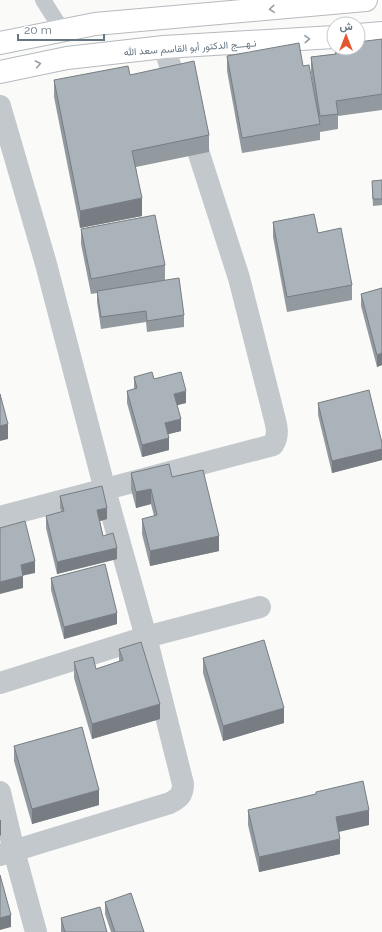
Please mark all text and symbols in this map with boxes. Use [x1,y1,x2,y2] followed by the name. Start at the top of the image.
[269,4,275,13] one-way arrow
[18,16,104,42] scale bar
[326,16,366,56] north arrow
[339,20,353,33] text: ش
[24,23,52,37] text: 20 m
[304,35,310,43] one-way arrow
[123,37,257,59] street label: نـهـــج الدكتور أبو القاسم سعد الله
[35,60,41,69] one-way arrow

